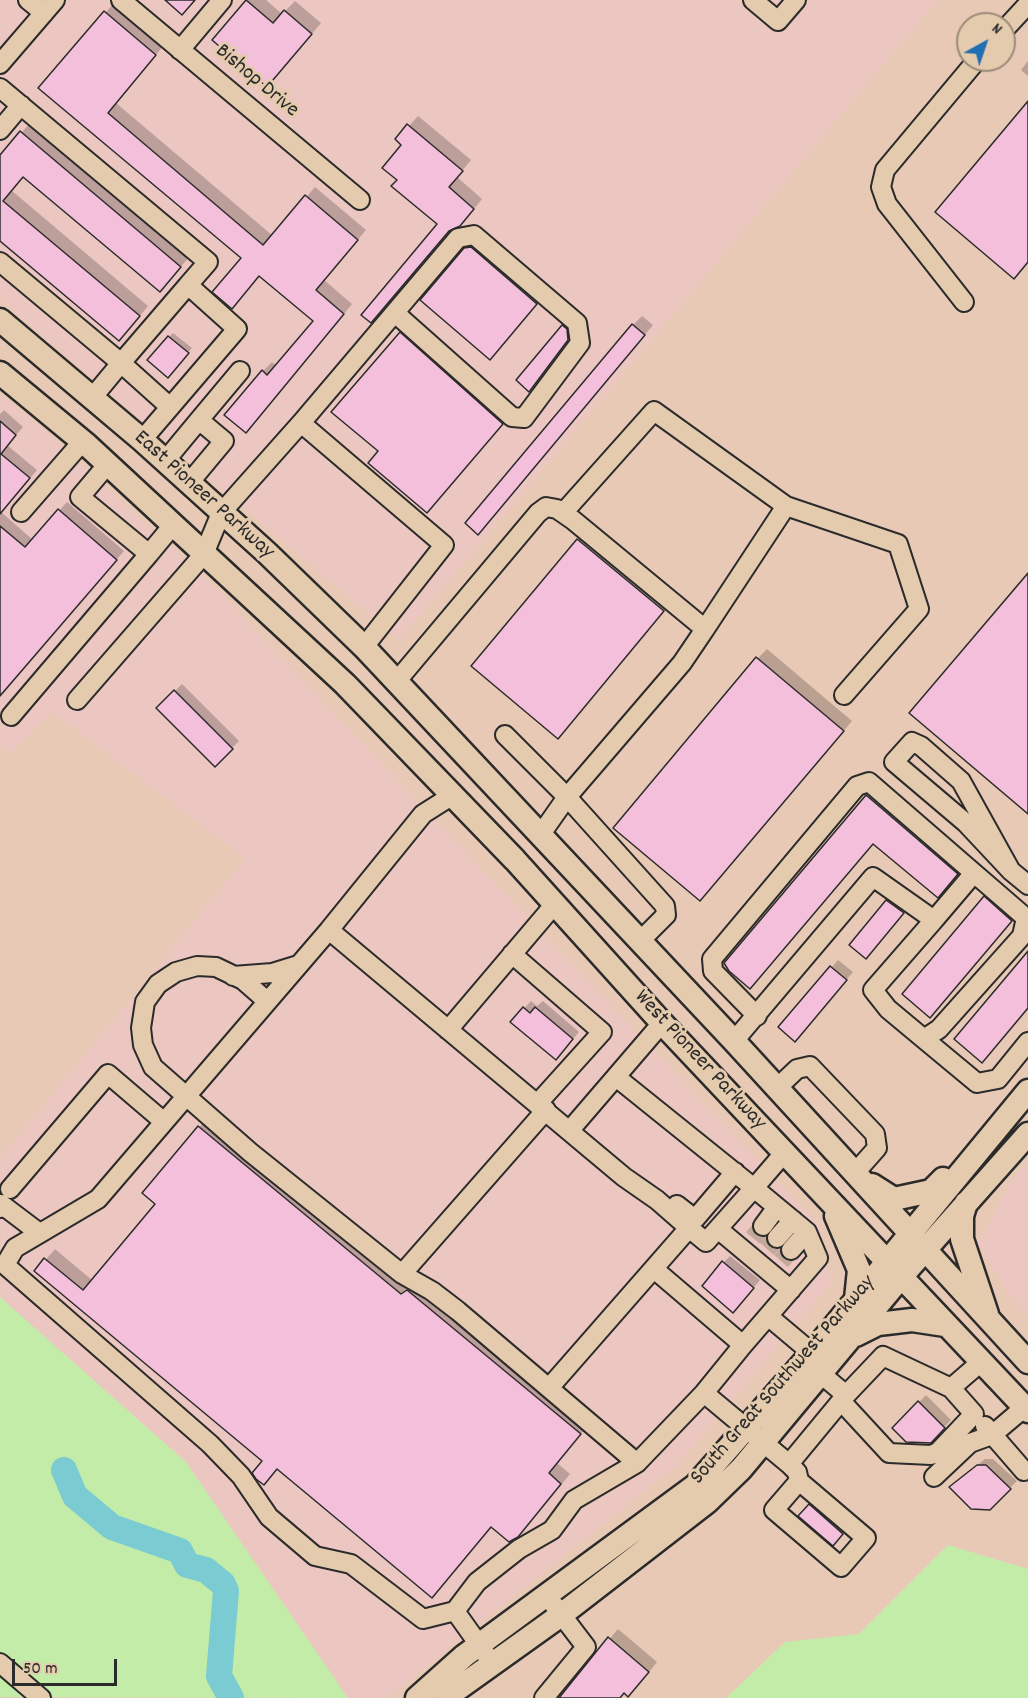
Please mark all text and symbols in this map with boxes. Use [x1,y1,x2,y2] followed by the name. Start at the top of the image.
[956,12,1016,72] north arrow
[986,18,1007,41] text: N
[209,39,303,125] street label: Bishop Drive
[127,426,279,566] street label: East Pioneer Parkway
[627,985,771,1137] street label: West Pioneer Parkway
[686,1271,882,1491] street label: South Great Southwest Parkway
[15,1647,120,1685] scale bar
[23,1657,58,1682] text: 50 m

